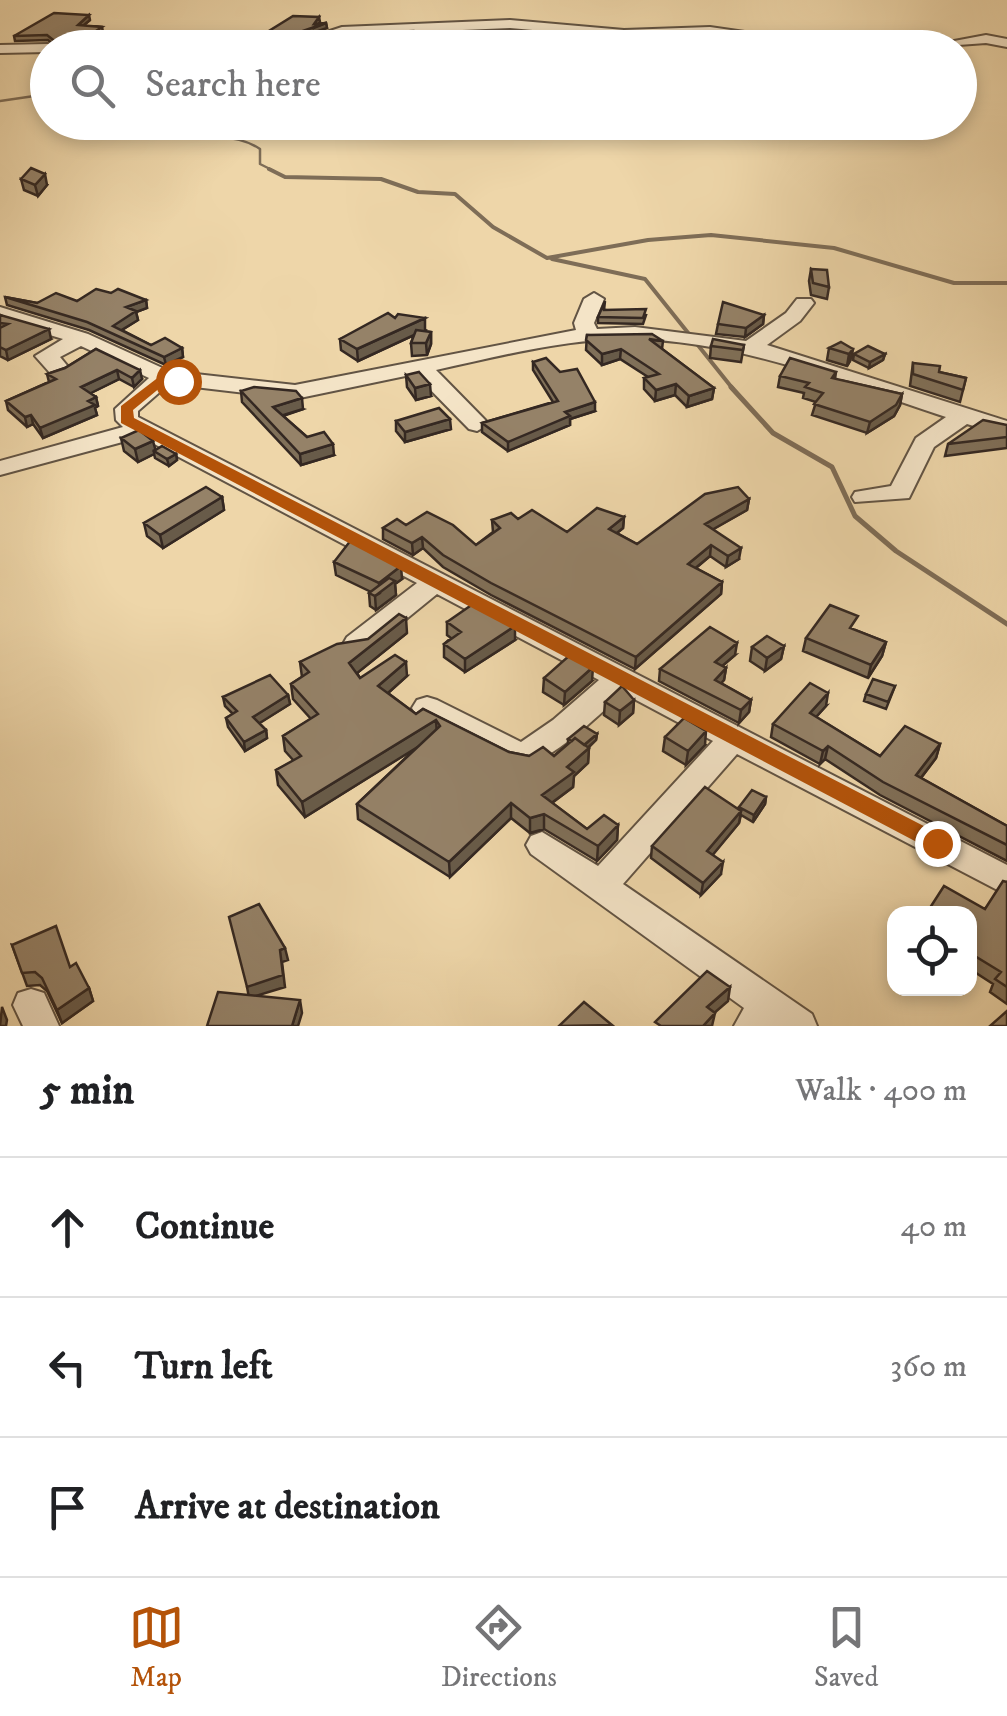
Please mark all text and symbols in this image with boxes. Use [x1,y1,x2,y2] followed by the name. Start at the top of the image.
[30,30,977,140] search box
[65,58,120,113] icon: search
[145,61,321,109] text: Search here
[156,359,202,405] route start
[915,821,961,867] route end
[887,906,977,996] map controls
[887,906,977,996] button: locate
[40,1065,134,1117] text: 5 min
[795,1071,967,1111] text: Walk · 400 m
[40,1200,95,1255] icon: ahead
[135,1203,274,1251] text: Continue
[900,1207,967,1247] text: 40 m
[40,1340,95,1395] icon: left
[135,1343,273,1391] text: Turn left
[890,1347,967,1387] text: 360 m
[40,1480,95,1535] icon: arrive
[135,1483,440,1531] text: Arrive at destination
[129,1600,184,1695] tab: Map
[441,1600,557,1695] tab: Directions
[814,1600,878,1695] tab: Saved

